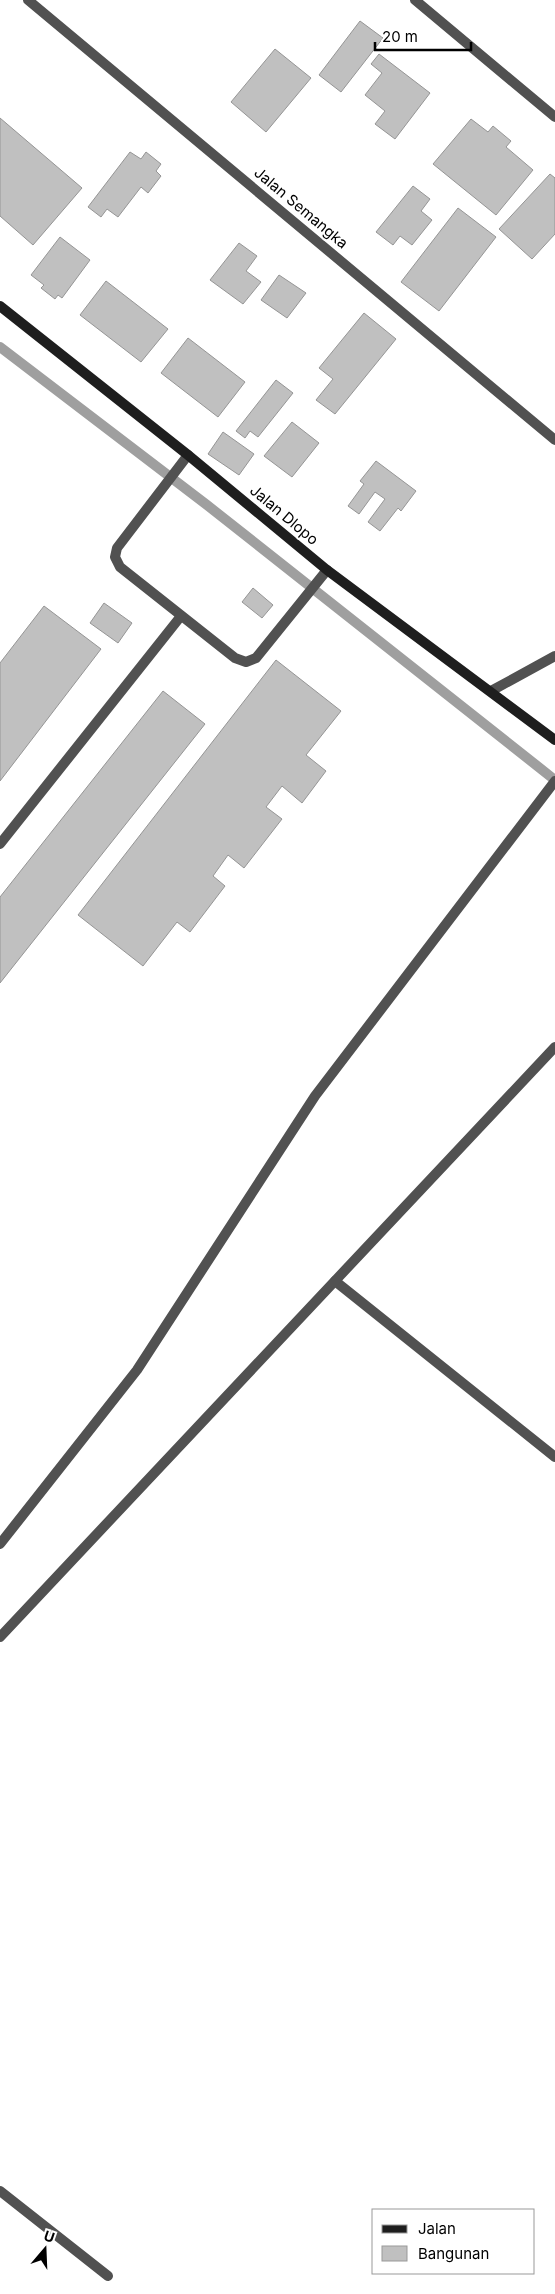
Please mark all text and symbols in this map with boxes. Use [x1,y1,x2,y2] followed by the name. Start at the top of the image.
[375,20,471,52] scale bar
[382,27,418,46] text: 20 m
[250,163,352,252] street label: Jalan Semangka
[246,480,323,549] street label: Jalan Dlopo
[372,2209,535,2274] legend
[418,2219,456,2238] text: Jalan
[20,2224,70,2274] north arrow
[42,2227,57,2246] text: U
[418,2244,489,2263] text: Bangunan

